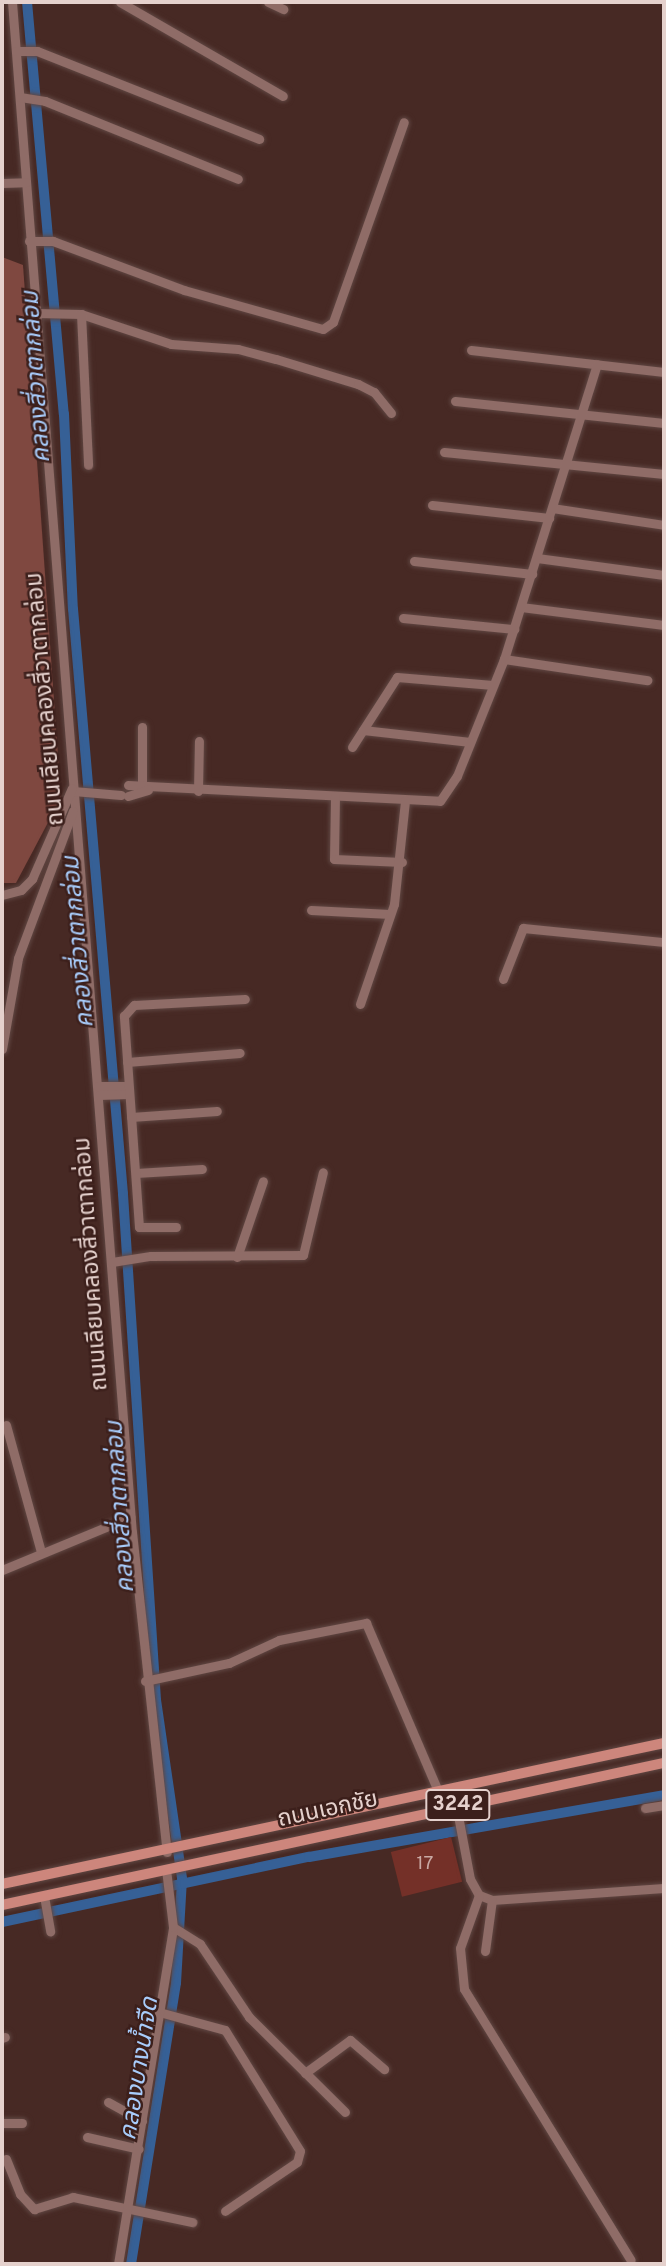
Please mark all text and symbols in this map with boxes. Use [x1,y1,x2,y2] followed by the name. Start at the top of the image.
[18,290,58,464] water label: คลองสี่วาตากล่อม
[22,571,72,827] street label: ถนนเลียบคลองสี่วาตากล่อม
[58,855,102,1029] water label: คลองสี่วาตากล่อม
[70,1136,116,1392] street label: ถนนเลียบคลองสี่วาตากล่อม
[102,1420,142,1594] water label: คลองสี่วาตากล่อม
[275,1787,381,1835] street label: ถนนเอกชัย
[425,1787,491,1822] road number: 3242
[417,1854,433,1876] house number: 17
[115,1996,167,2142] water label: คลองบางน้ำจืด

